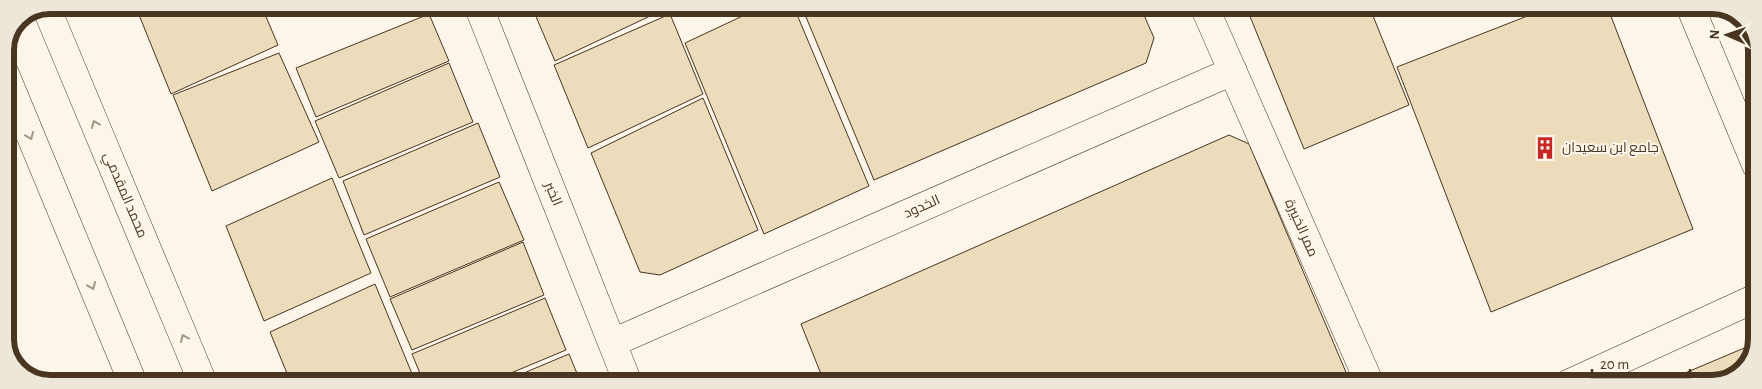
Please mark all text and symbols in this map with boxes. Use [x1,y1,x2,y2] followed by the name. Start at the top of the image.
[1702,10,1752,60] north arrow
[1708,29,1722,40] text: N
[91,120,101,128] one-way arrow
[25,131,35,139] one-way arrow
[1532,135,1558,161] building icon: جامع ابن سعيدان
[1562,141,1659,156] place label: جامع ابن سعيدان
[97,150,149,241] street label: محمد المقدمي
[542,179,564,208] street label: الخبر
[902,193,942,221] street label: الخدود
[1282,197,1320,259] street label: ممر الخبيرة
[86,281,97,290] one-way arrow
[180,334,191,343] one-way arrow
[1592,346,1690,378] scale bar
[1600,357,1629,372] text: 20 m

